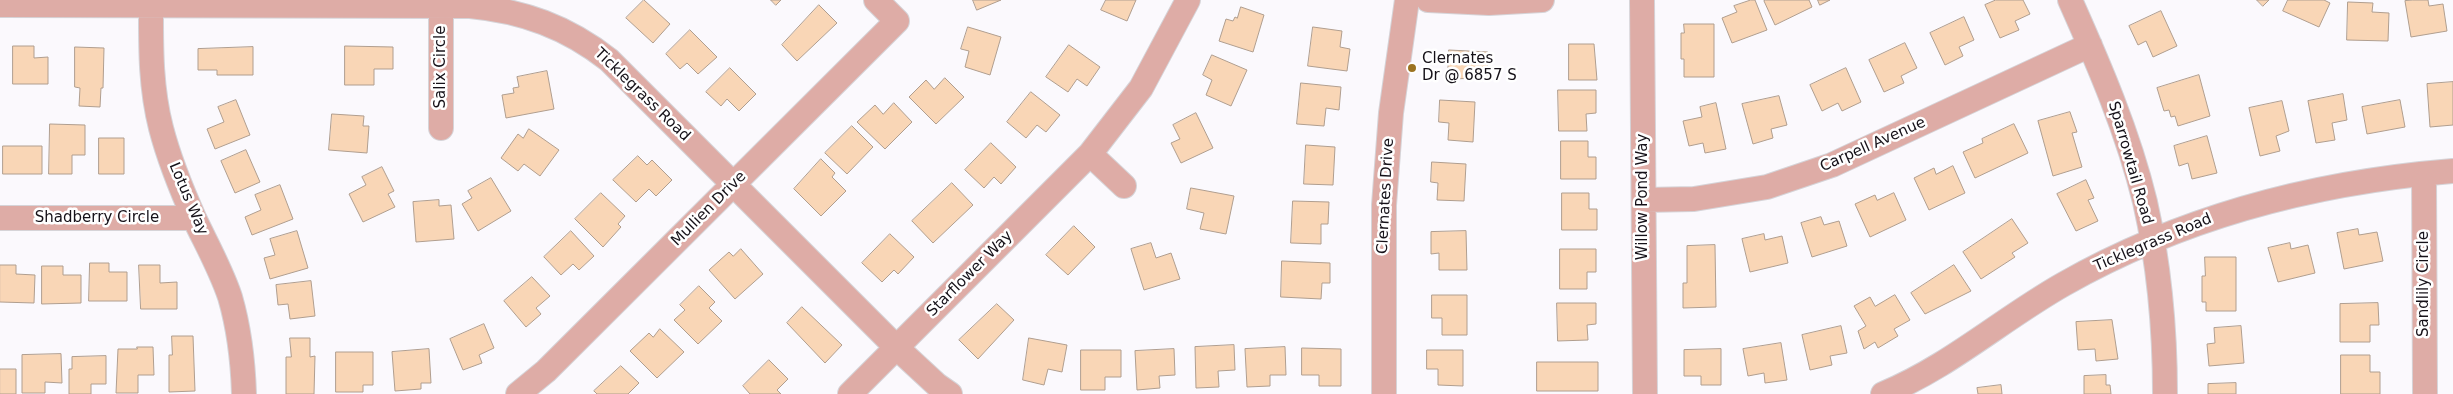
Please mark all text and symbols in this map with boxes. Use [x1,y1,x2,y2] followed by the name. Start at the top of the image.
[432,26,450,108] street label: Salix Circle
[590,45,694,145] street label: Ticklegrass Road
[1422,50,1517,85] place label: Clernates Dr @ 6857 S
[1406,62,1418,74] marker: Clernates Dr @ 6857 S
[2104,99,2156,227] street label: Sparrowtail Road
[1818,114,1928,176] street label: Carpell Avenue
[1634,134,1652,260] street label: Willow Pond Way
[1374,138,1398,254] street label: Clernates Drive
[165,160,211,238] street label: Lotus Way
[668,168,750,250] street label: Mullien Drive
[35,209,159,227] street label: Shadberry Circle
[2091,210,2215,276] street label: Ticklegrass Road
[923,227,1017,321] street label: Starflower Way
[2415,231,2433,337] street label: Sandlily Circle

